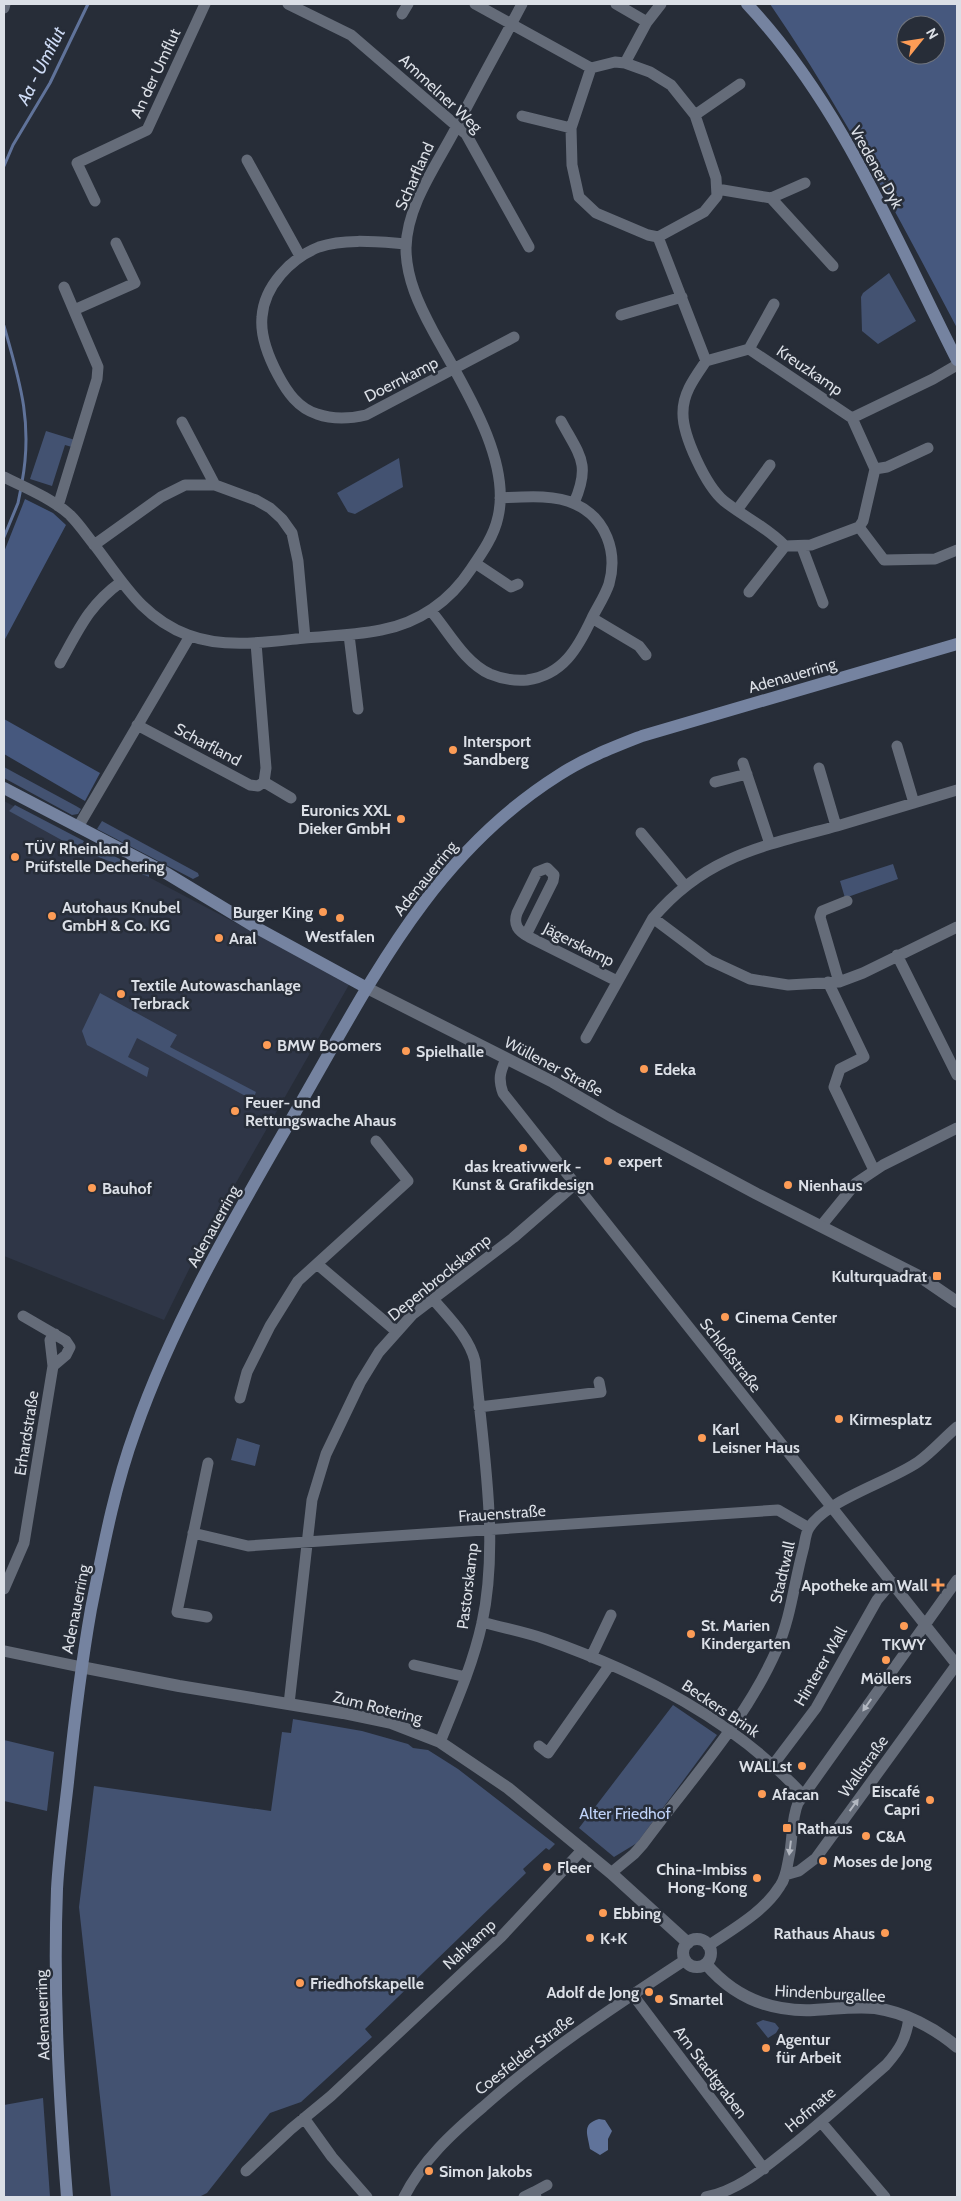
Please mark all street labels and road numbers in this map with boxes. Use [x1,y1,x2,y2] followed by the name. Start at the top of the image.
[127,25,185,121] street label: An der Umflut
[395,50,487,137] street label: Ammelner Weg
[846,122,908,213] street label: Vredener Dyk
[391,139,438,213] street label: Scharfland
[773,341,846,400] street label: Kreuzkamp
[361,353,441,406] street label: Doernkamp
[746,654,839,697] street label: Adenauerring
[171,719,244,770] street label: Scharfland
[390,836,462,919] street label: Adenauerring
[539,918,618,970] street label: Jägerskamp
[501,1032,606,1100] street label: Wüllener Straße
[183,1181,244,1270] street label: Adenauerring
[384,1230,495,1325] street label: Depenbrockskamp
[696,1314,765,1396] street label: Schloßstraße
[10,1389,43,1477] street label: Erhardstraße
[458,1501,546,1526] street label: Frauenstraße
[766,1539,799,1605] street label: Stadtwall
[453,1542,482,1630] street label: Pastorskamp
[58,1562,94,1655] street label: Adenauerring
[790,1623,851,1709] street label: Hinterer Wall
[678,1676,764,1742] street label: Beckers Brink
[331,1687,425,1728] street label: Zum Rotering
[835,1732,892,1801] street label: Wallstraße
[439,1915,500,1974] street label: Nahkamp
[31,1968,54,2060] street label: Adenauerring
[774,1981,886,2006] street label: Hindenburgallee
[471,2010,578,2099] street label: Coesfelder Straße
[670,2022,751,2122] street label: Am Stadtgraben
[781,2083,839,2136] street label: Hofmate

